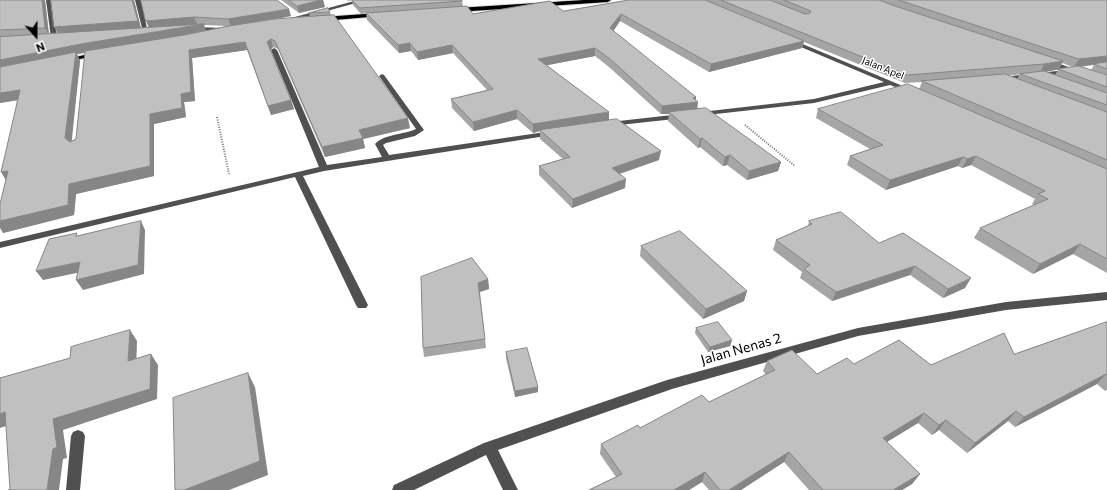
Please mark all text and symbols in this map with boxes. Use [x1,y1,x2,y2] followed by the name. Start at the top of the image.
[16,16,56,56] north arrow
[34,40,47,55] text: N
[860,54,906,82] street label: Jalan Apel
[699,329,783,369] street label: Jalan Nenas 2

